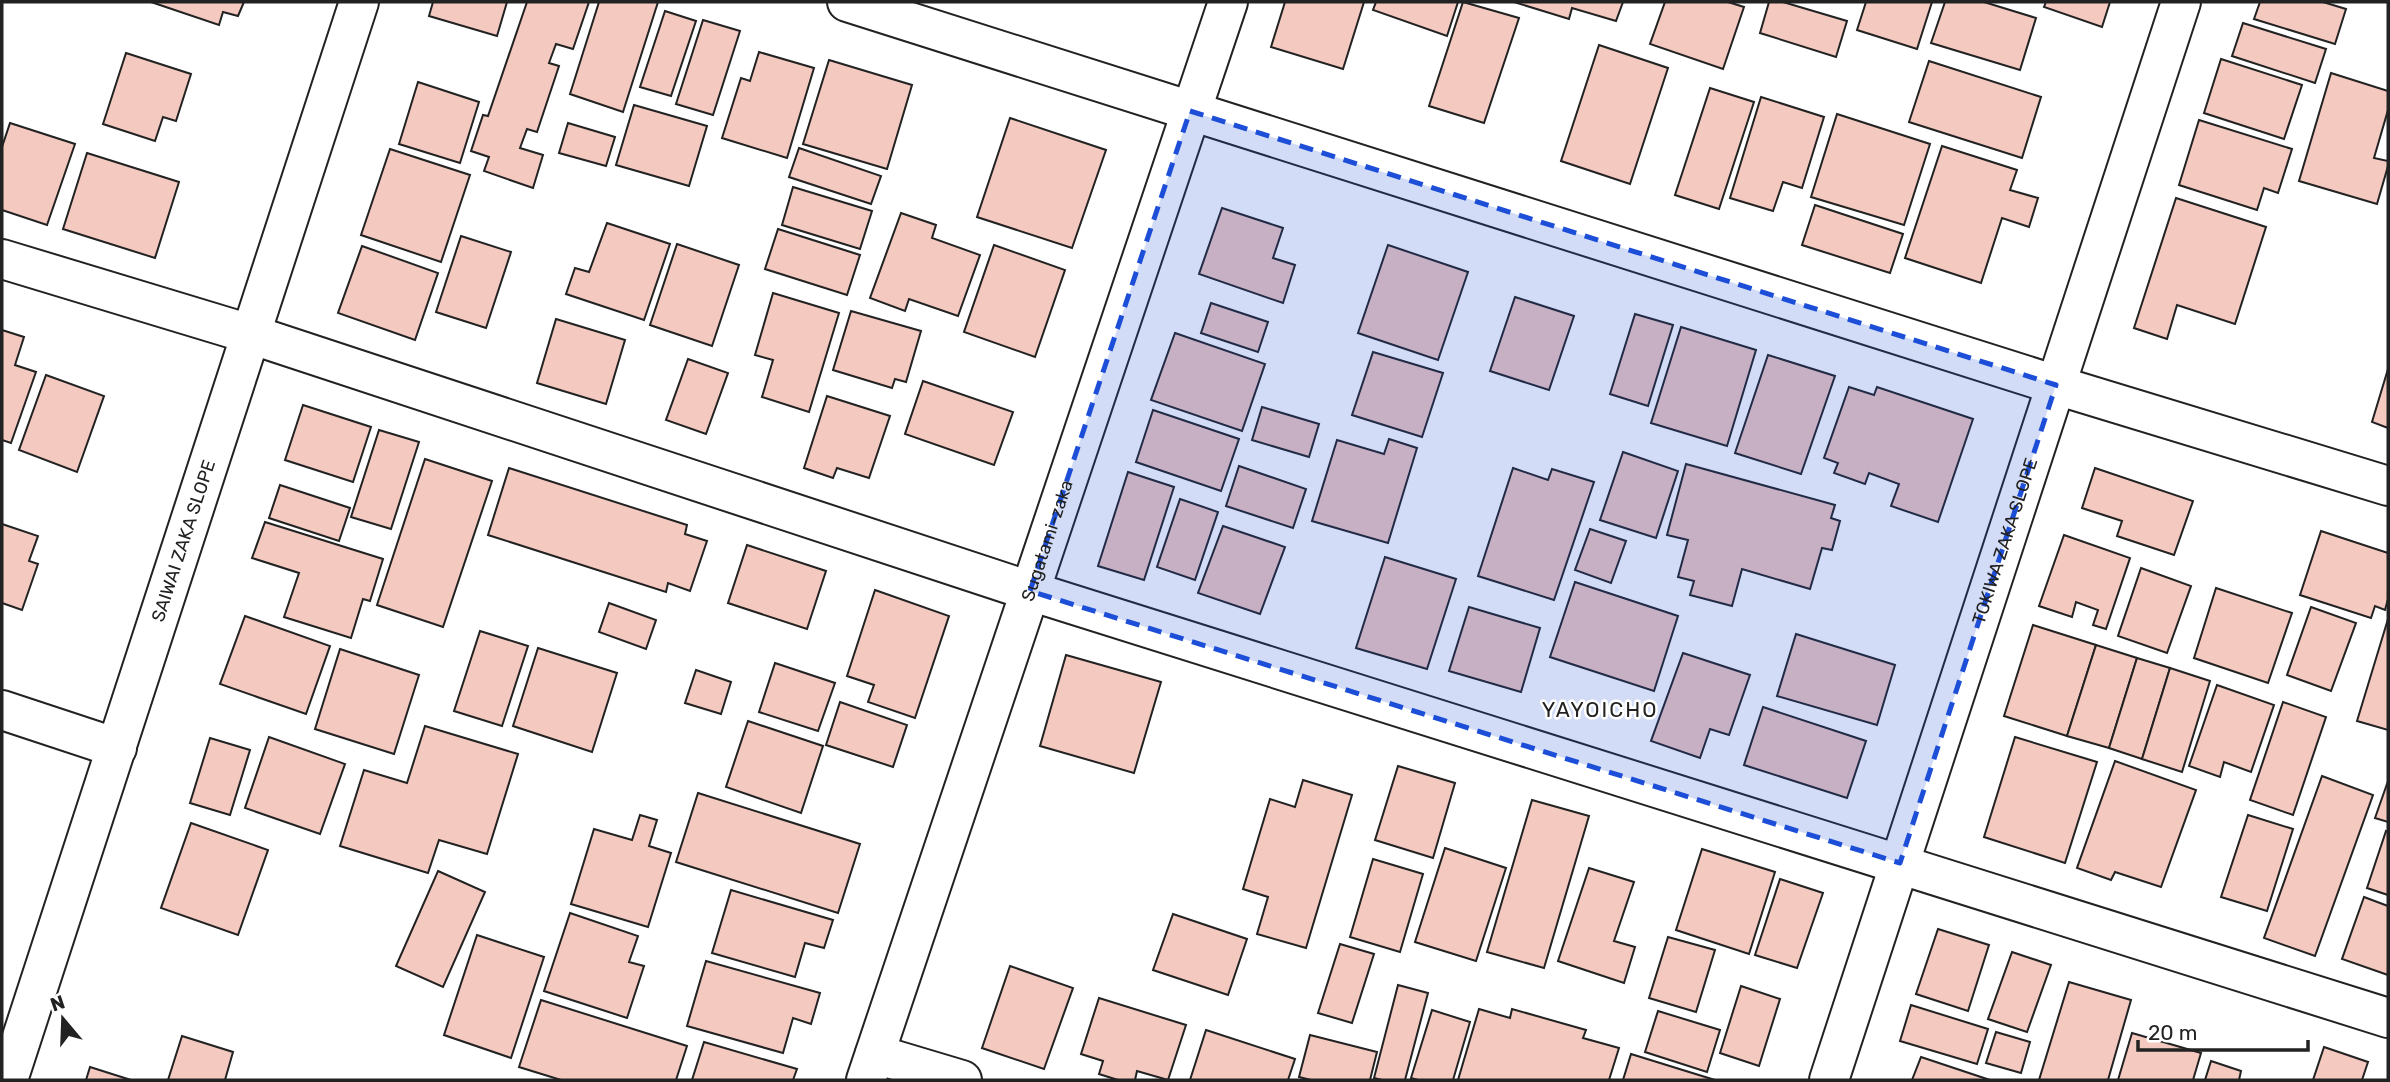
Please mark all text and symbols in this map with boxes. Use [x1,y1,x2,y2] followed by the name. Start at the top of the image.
[1968,455,2042,627] street label: TOKIWA ZAKA SLOPE
[147,457,220,625] street label: SAIWAI ZAKA SLOPE
[1017,477,1078,604] street label: Sugatami-zaka
[1542,697,1658,722] district label: YAYOICHO
[28,984,98,1054] north arrow
[47,990,68,1016] text: N
[2138,1009,2308,1052] scale bar
[2148,1020,2197,1045] text: 20 m

